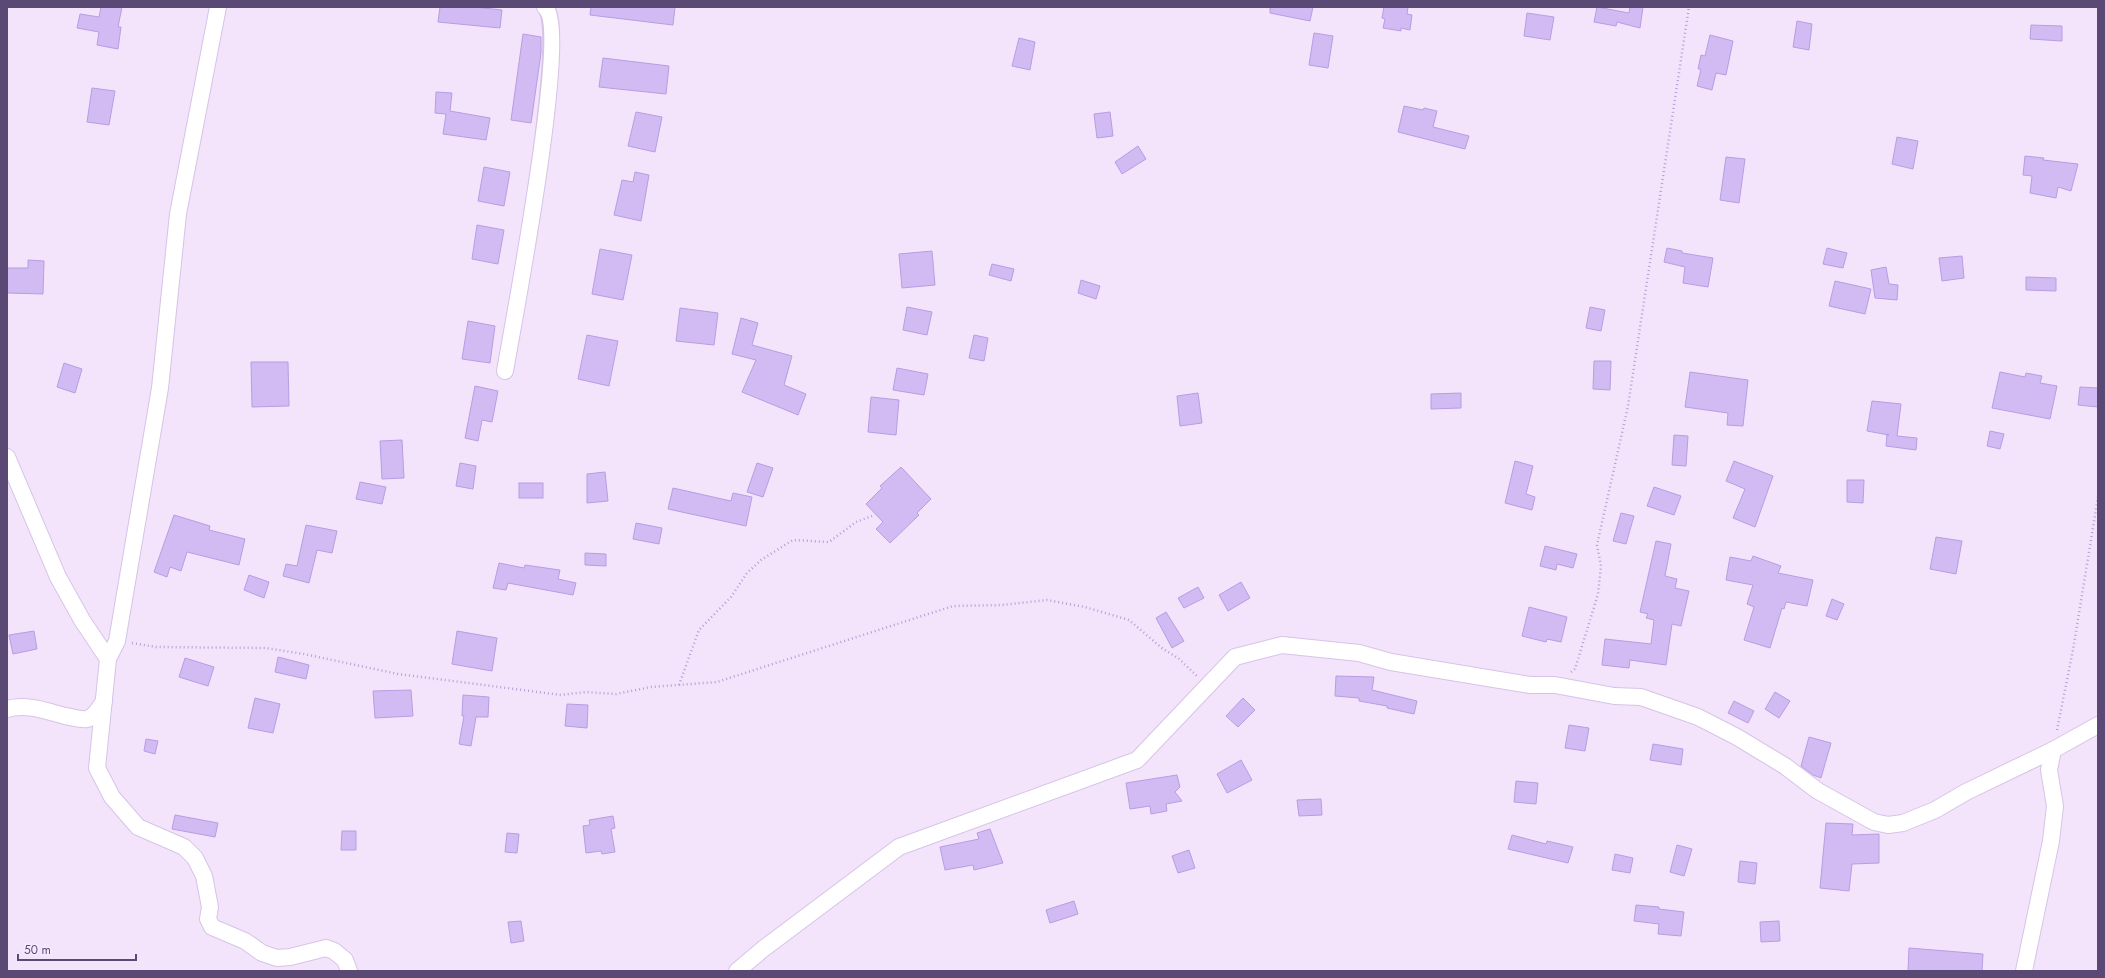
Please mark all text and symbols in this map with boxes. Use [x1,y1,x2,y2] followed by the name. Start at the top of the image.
[18,936,136,962] scale bar
[24,941,51,959] text: 50 m

